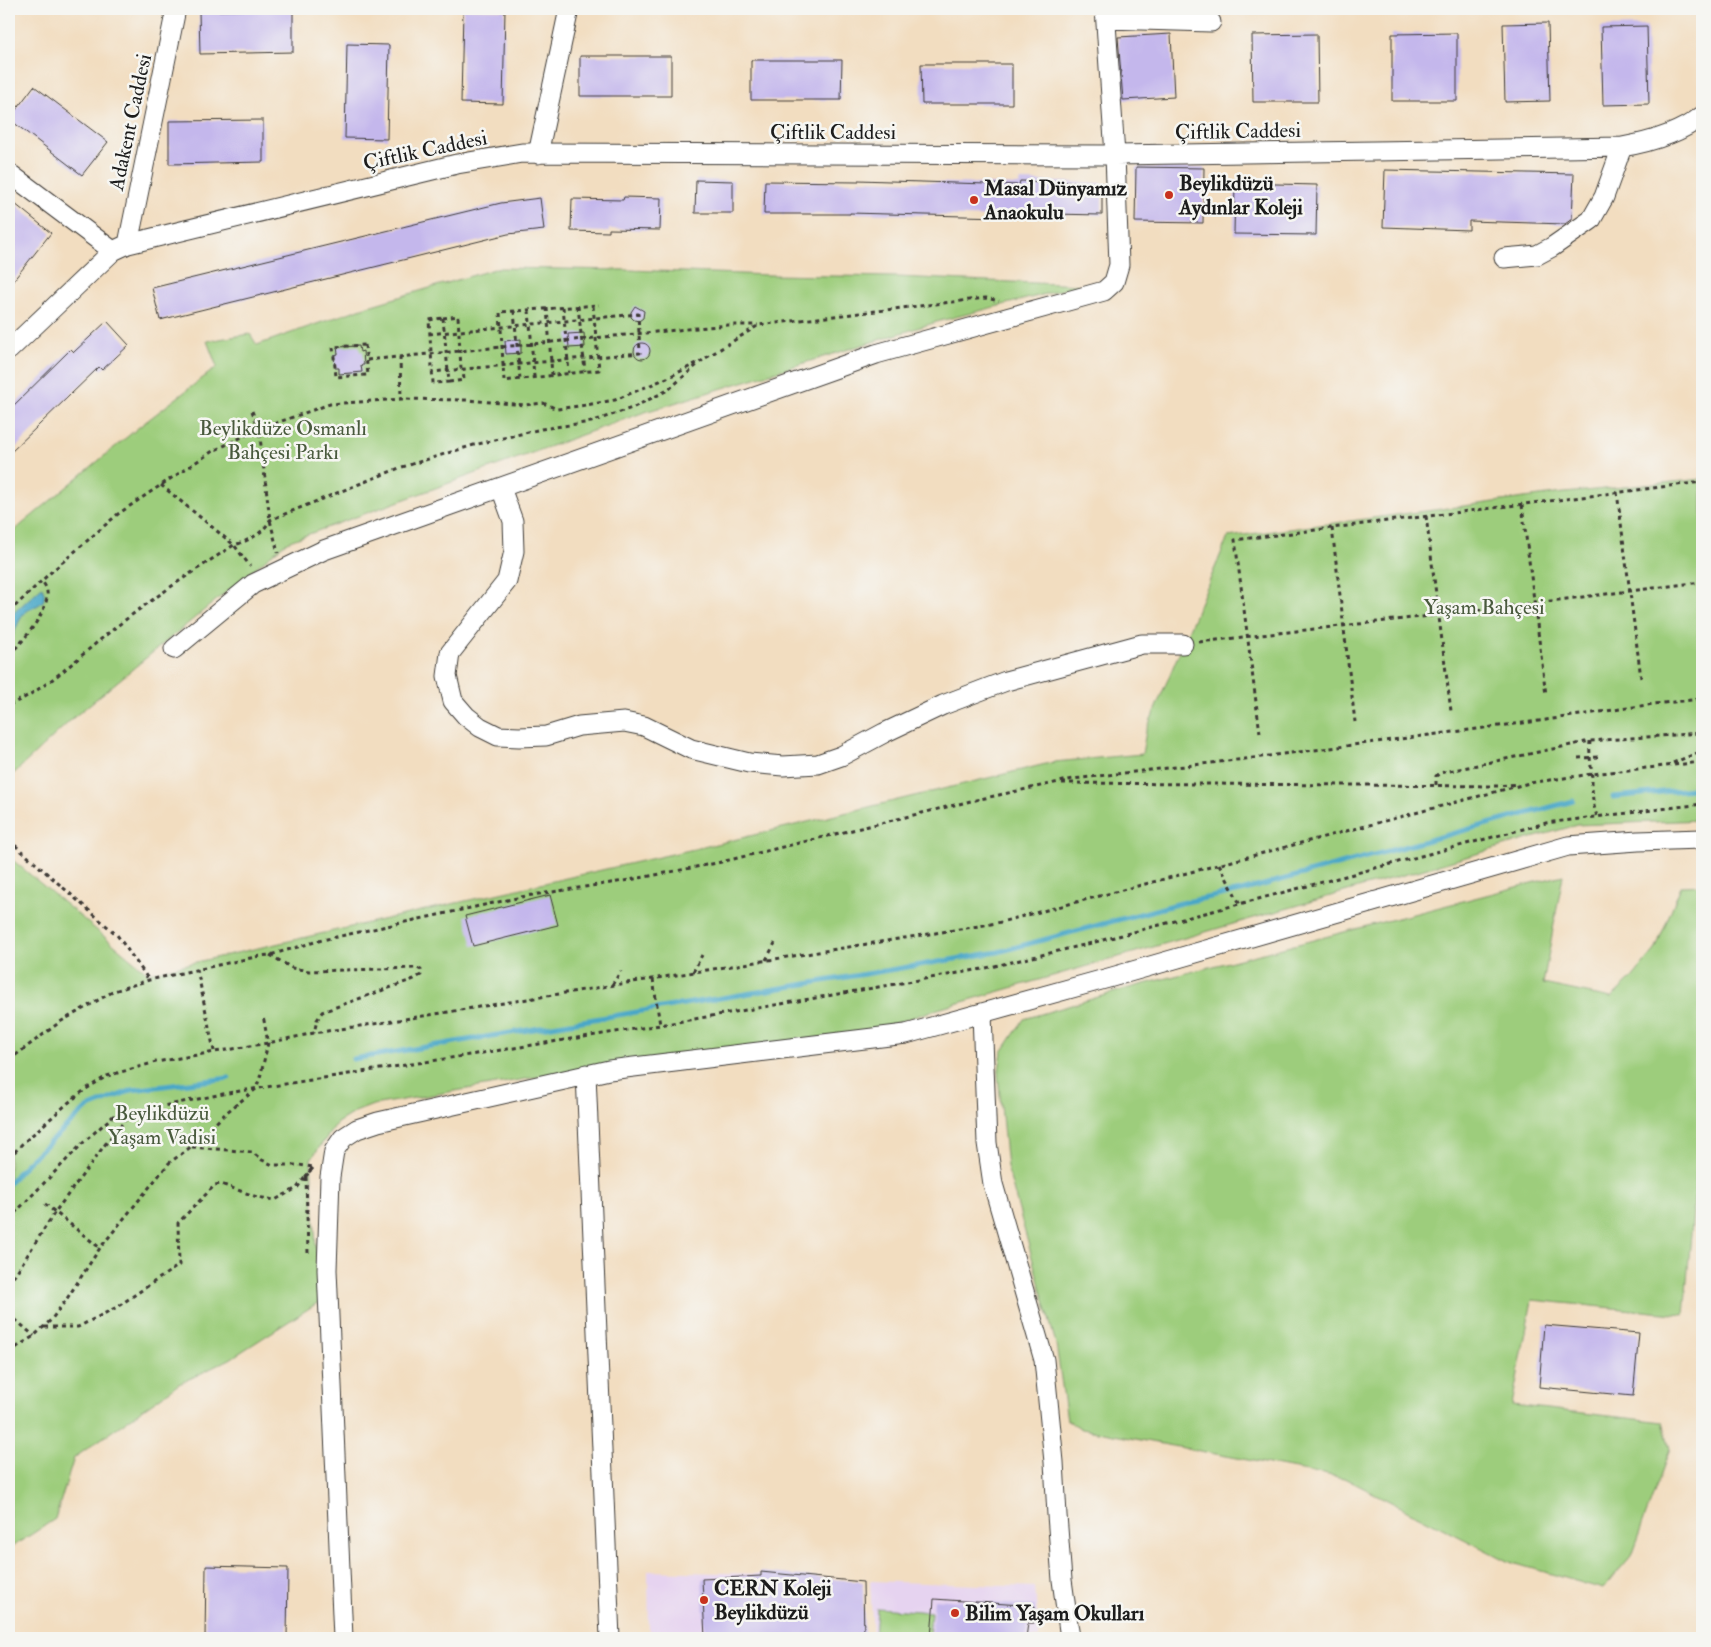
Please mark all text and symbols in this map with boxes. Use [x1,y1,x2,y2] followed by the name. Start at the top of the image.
[103,51,158,194] street label: Adakent Caddesi
[1175,117,1302,146] street label: Çiftlik Caddesi
[770,119,896,146] street label: Çiftlik Caddesi
[361,124,490,177] street label: Çiftlik Caddesi
[1178,170,1303,221] place label: Beylikdüzü Aydınlar Koleji
[983,175,1128,226] place label: Masal Dünyamız Anaokulu
[1163,189,1175,201] marker: Beylikdüzü Aydınlar Koleji
[968,194,980,206] marker: Masal Dünyamız Anaokulu
[199,415,367,466] park label: Beylikdüze Osmanlı Bahçesi Parkı
[1423,594,1545,621] park label: Yaşam Bahçesi
[108,1100,216,1151] park label: Beylikdüzü Yaşam Vadisi
[714,1575,832,1626] place label: CERN Koleji Beylikdüzü
[698,1594,710,1606] marker: CERN Koleji Beylikdüzü
[965,1600,1145,1627] place label: Bilim Yaşam Okulları
[949,1607,961,1619] marker: Bilim Yaşam Okulları

